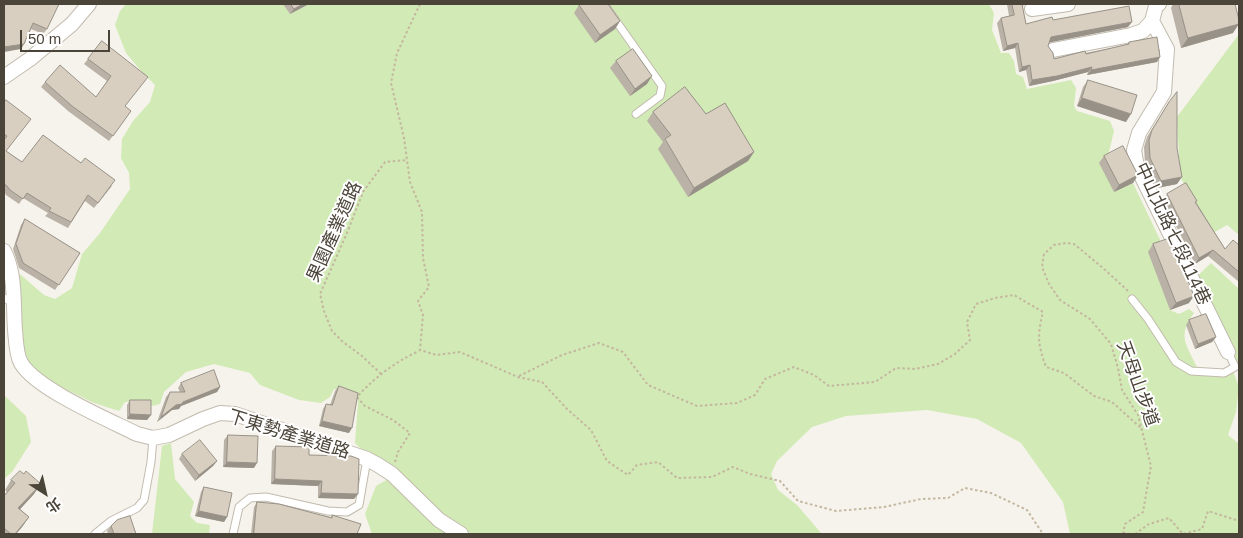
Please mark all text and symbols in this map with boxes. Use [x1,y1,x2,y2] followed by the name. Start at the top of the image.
[22,20,112,52] scale bar
[28,30,61,47] text: 50 m
[1130,159,1214,309] street label: 中山北路七段114巷
[303,178,367,286] street label: 果園產業道路
[1111,338,1163,430] street label: 天母山步道
[226,406,352,464] street label: 下東勢產業道路
[20,468,70,518] north arrow
[43,495,64,516] text: 北

